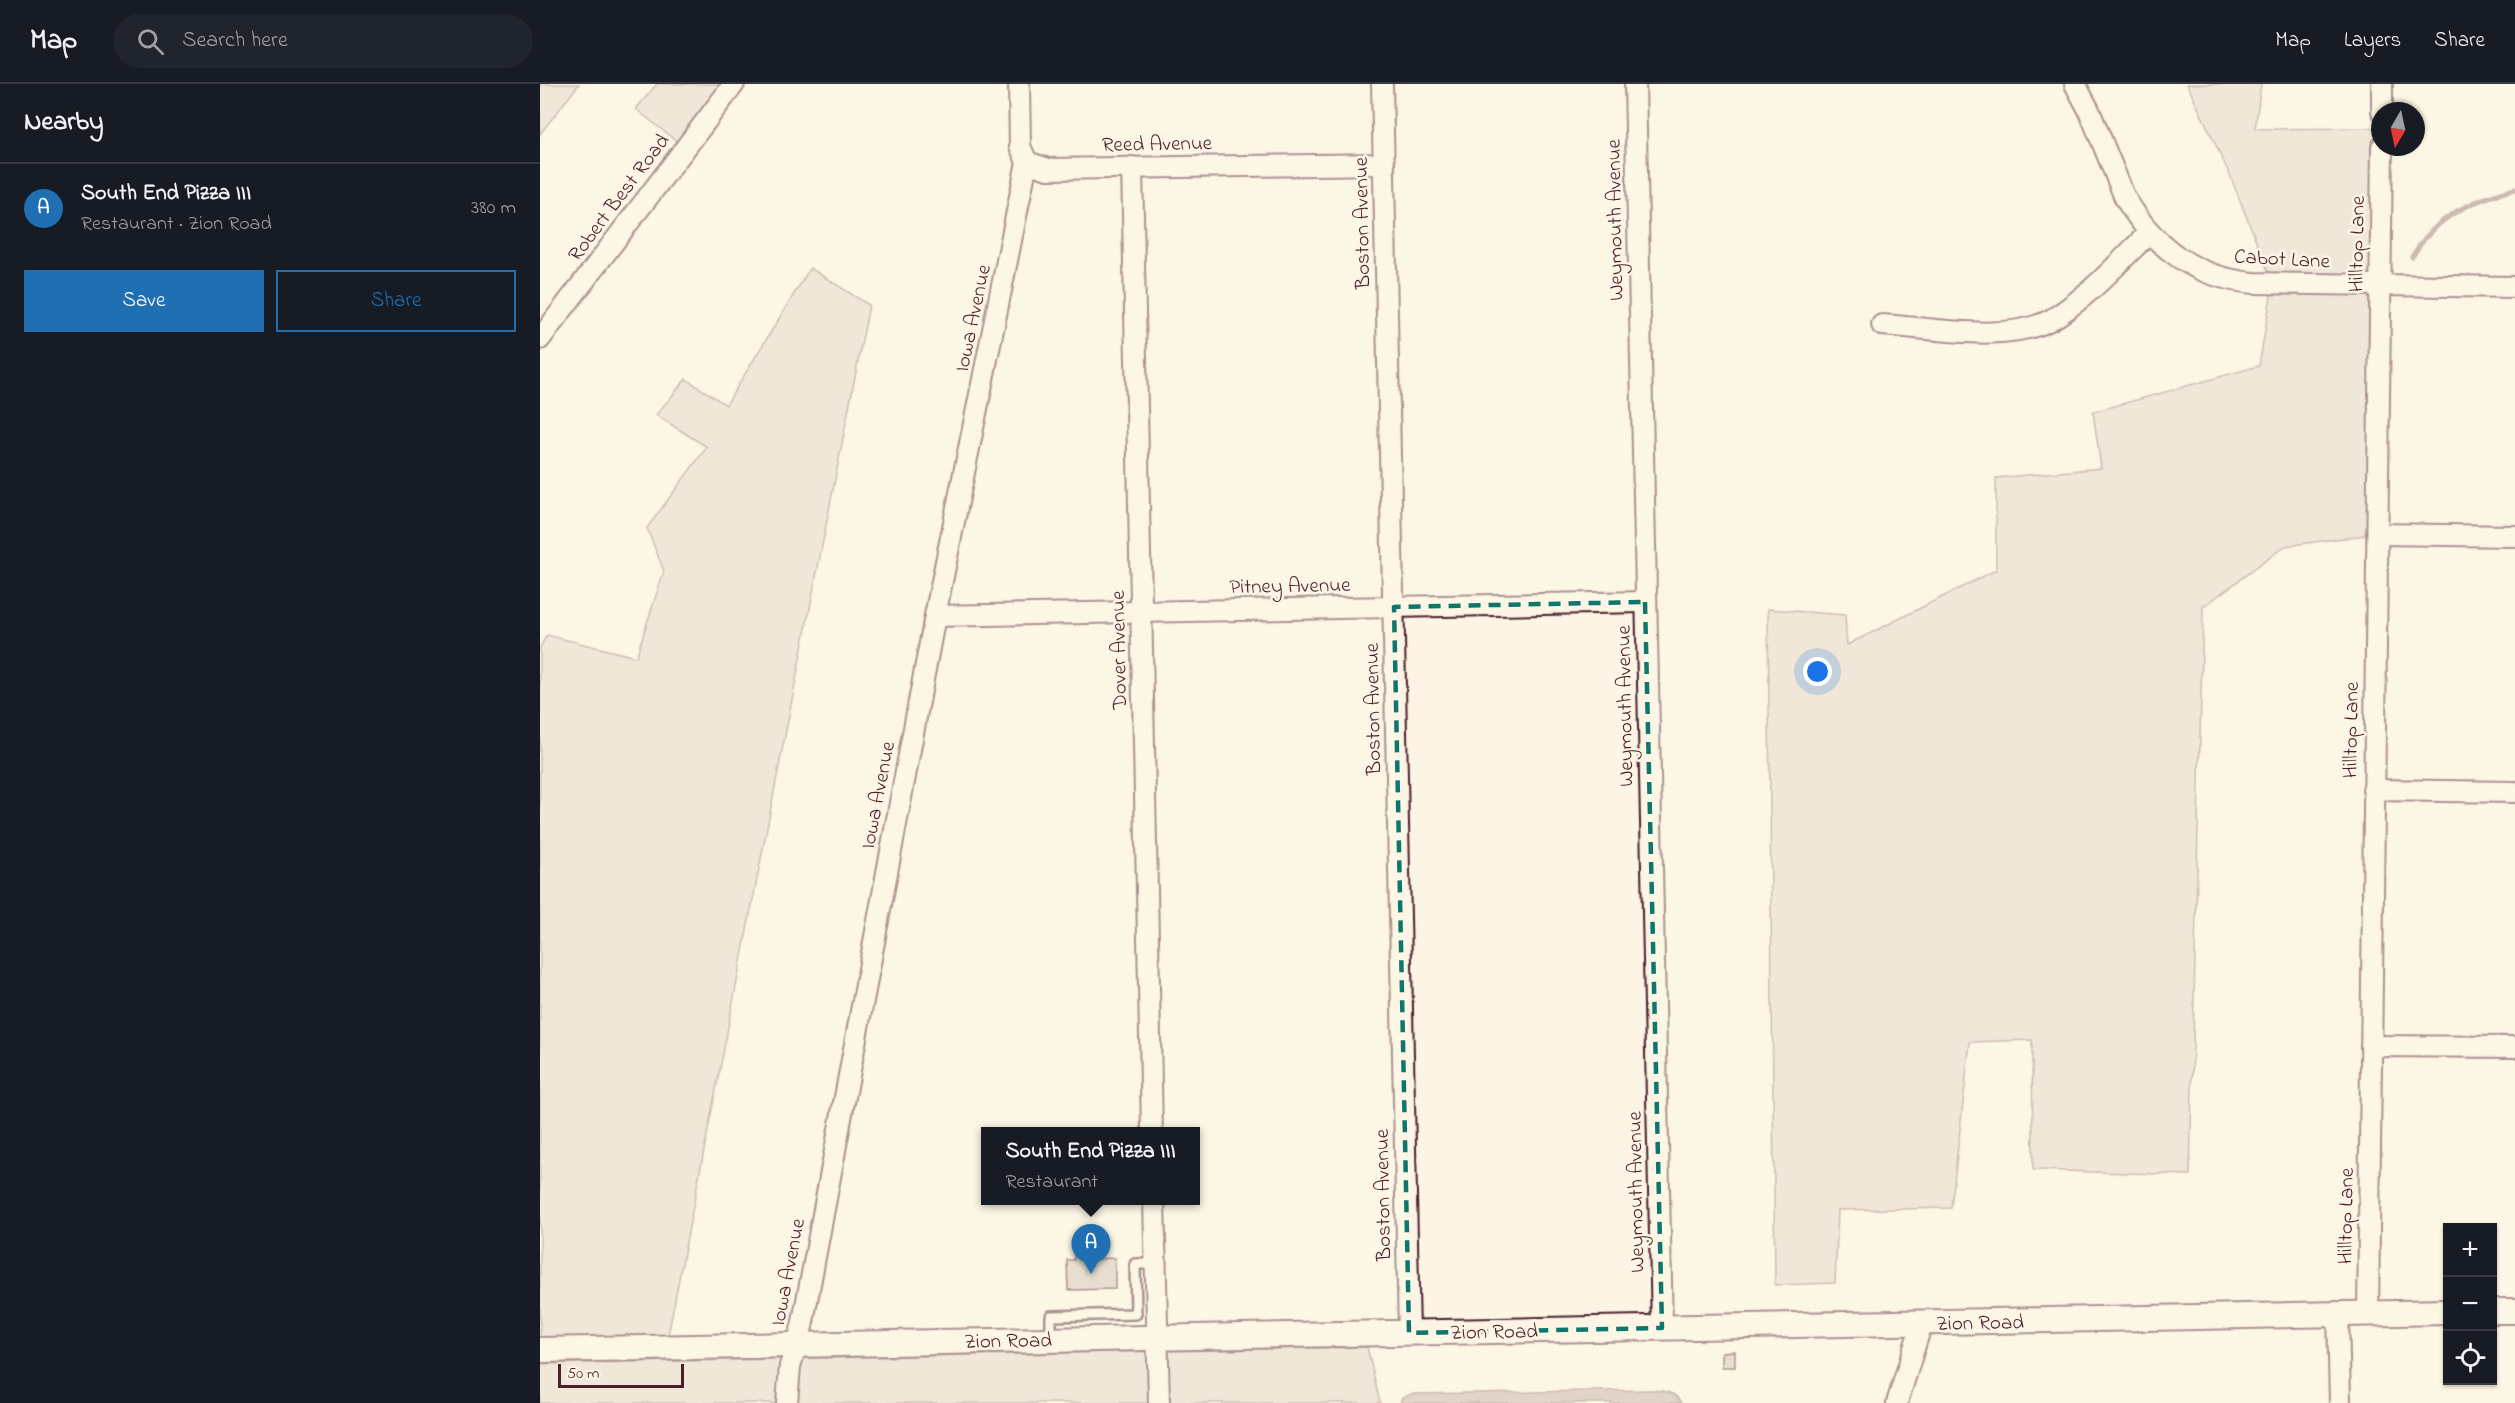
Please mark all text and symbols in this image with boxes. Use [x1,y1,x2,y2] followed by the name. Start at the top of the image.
[113,14,533,68] search box
[30,21,77,62] text: Map
[134,25,167,58] icon: search
[182,25,288,57] text: Search here
[2275,26,2311,56] text: Map
[2344,26,2401,56] text: Layers
[2434,26,2485,56] text: Share
[2371,102,2425,156] north arrow
[24,104,103,142] text: Nearby
[561,128,678,269] street label: Robert Best Road
[1102,129,1213,161] street label: Reed Avenue
[1600,138,1634,301] street label: Weymouth Avenue
[1347,156,1379,290] street label: Boston Avenue
[81,178,251,210] text: South End Pizza III
[37,194,50,223] text: A
[471,194,516,223] text: 380 m
[2342,195,2374,293] street label: Hilltop Lane
[81,210,272,239] text: Restaurant · Zion Road
[2233,243,2331,278] street label: Cabot Lane
[948,261,1000,375] street label: Iowa Avenue
[24,270,264,332] button: Save
[276,270,516,332] button: Share
[1229,571,1352,605] street label: Pitney Avenue
[1104,590,1136,711] street label: Dover Avenue
[1610,624,1644,787] street label: Weymouth Avenue
[1358,642,1390,776] street label: Boston Avenue
[1803,657,1832,686] your location
[2336,681,2368,779] street label: Hilltop Lane
[854,738,904,852] street label: Iowa Avenue
[1621,1110,1655,1273] street label: Weymouth Avenue
[981,1127,1200,1205] popup
[1368,1128,1400,1262] street label: Boston Avenue
[1005,1136,1176,1168] text: South End Pizza III
[2331,1167,2363,1265] street label: Hilltop Lane
[1005,1168,1098,1197] text: Restaurant
[764,1215,814,1329] street label: Iowa Avenue
[2443,1223,2497,1385] map controls
[2443,1223,2497,1277] button: +
[1072,1224,1110,1274] pin: A
[2443,1277,2497,1331] button: −
[1936,1308,2024,1340] street label: Zion Road
[1450,1317,1538,1349] street label: Zion Road
[964,1326,1052,1358] street label: Zion Road
[2443,1331,2497,1385] button: locate
[558,1361,684,1388] scale bar
[567,1362,599,1386] text: 50 m

